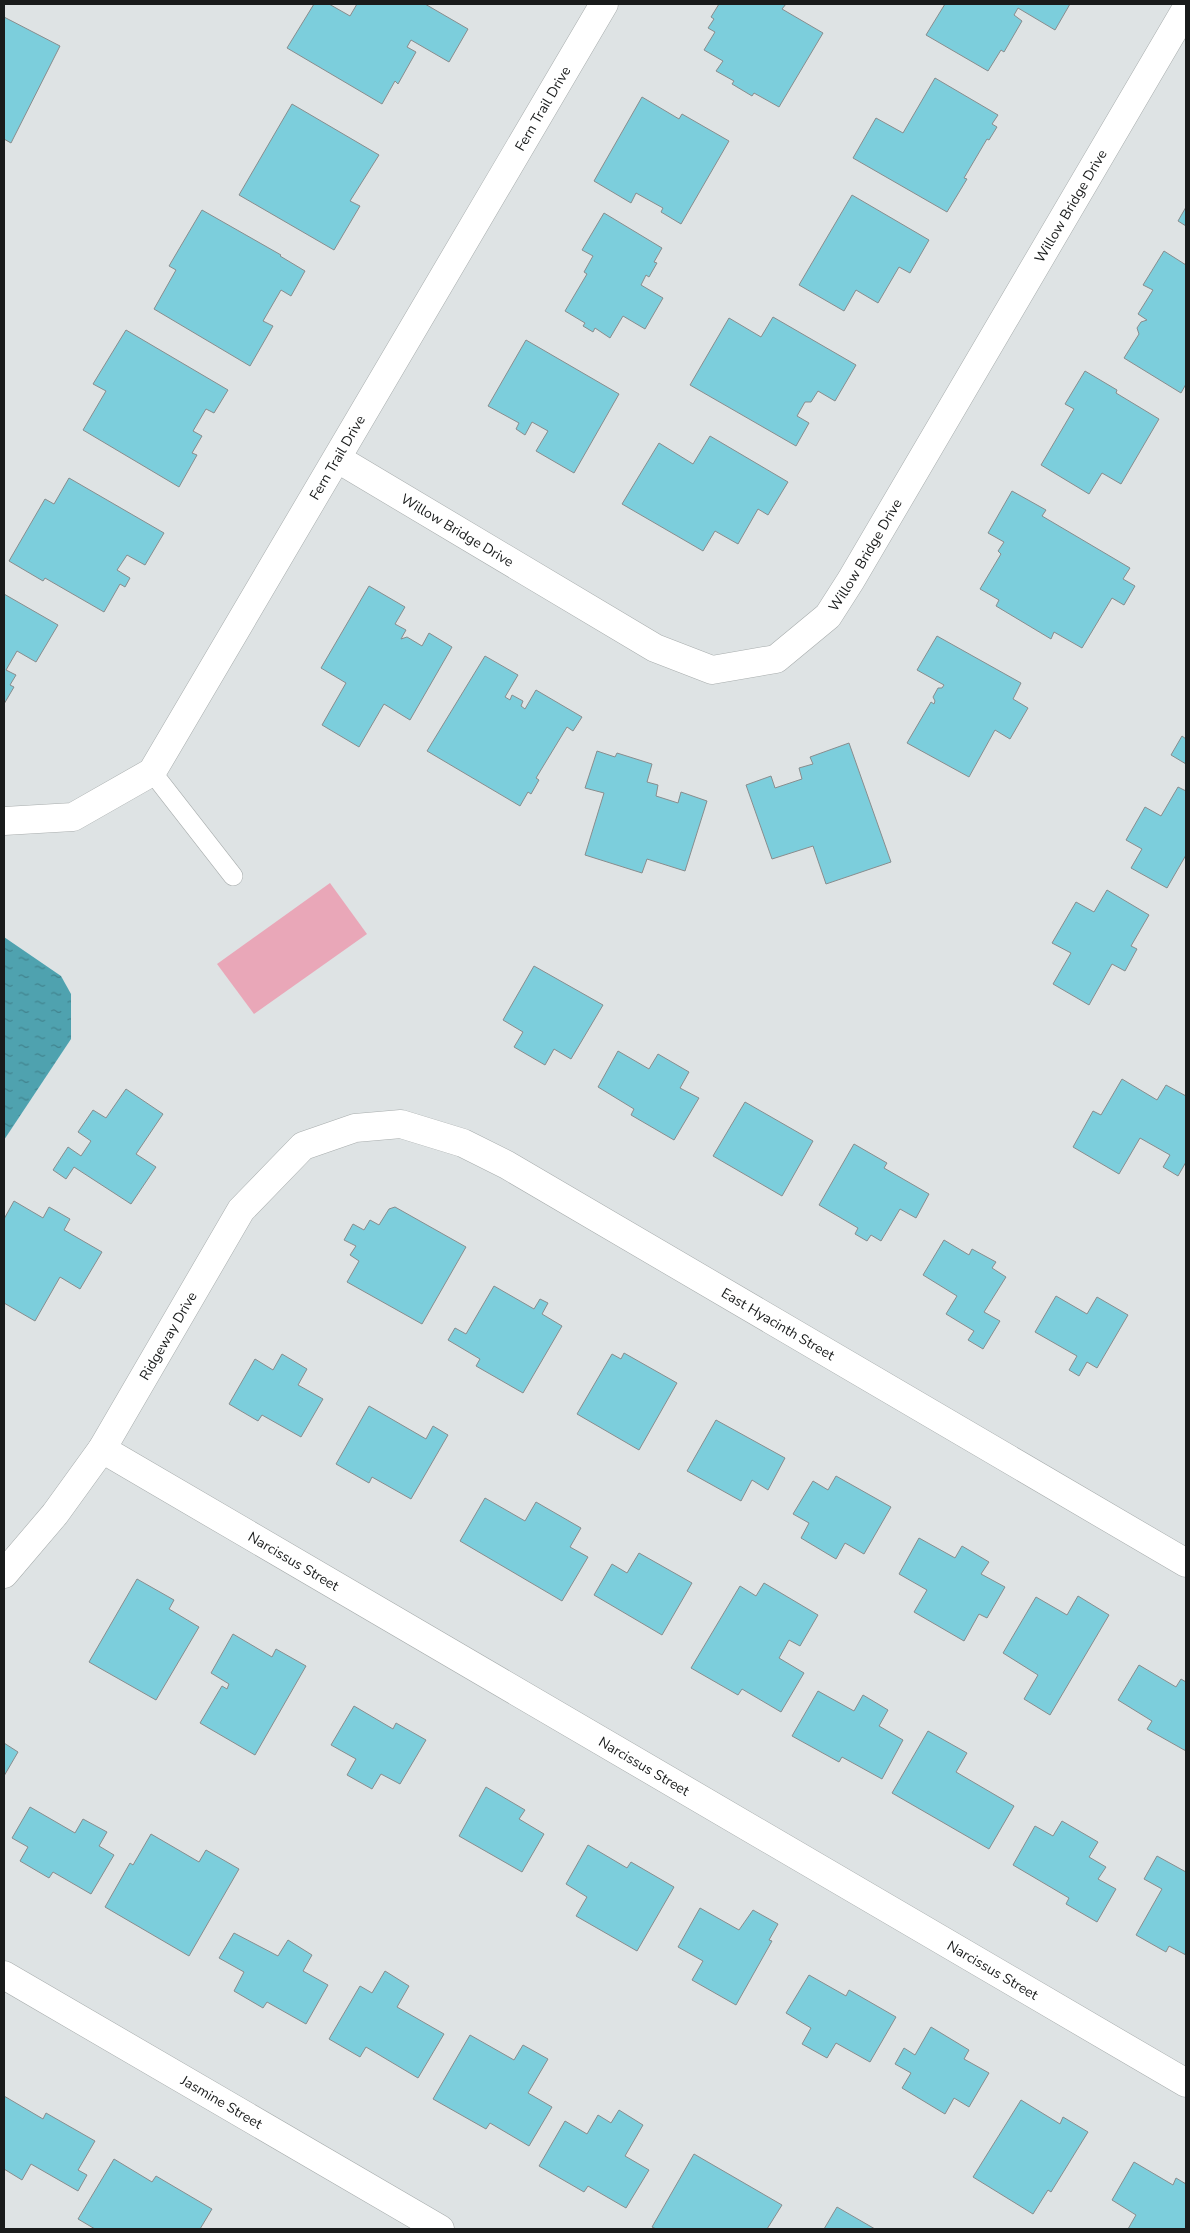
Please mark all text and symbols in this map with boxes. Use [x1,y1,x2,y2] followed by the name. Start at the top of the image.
[510,62,575,154] street label: Fern Trail Drive
[1030,146,1111,266] street label: Willow Bridge Drive
[305,412,370,503] street label: Fern Trail Drive
[397,489,517,571] street label: Willow Bridge Drive
[824,495,906,615] street label: Willow Bridge Drive
[718,1283,838,1365] street label: East Hyacinth Street
[135,1288,201,1383] street label: Ridgeway Drive
[245,1527,343,1595] street label: Narcissus Street
[595,1732,693,1800] street label: Narcissus Street
[944,1936,1042,2004] street label: Narcissus Street
[177,2070,266,2133] street label: Jasmine Street

